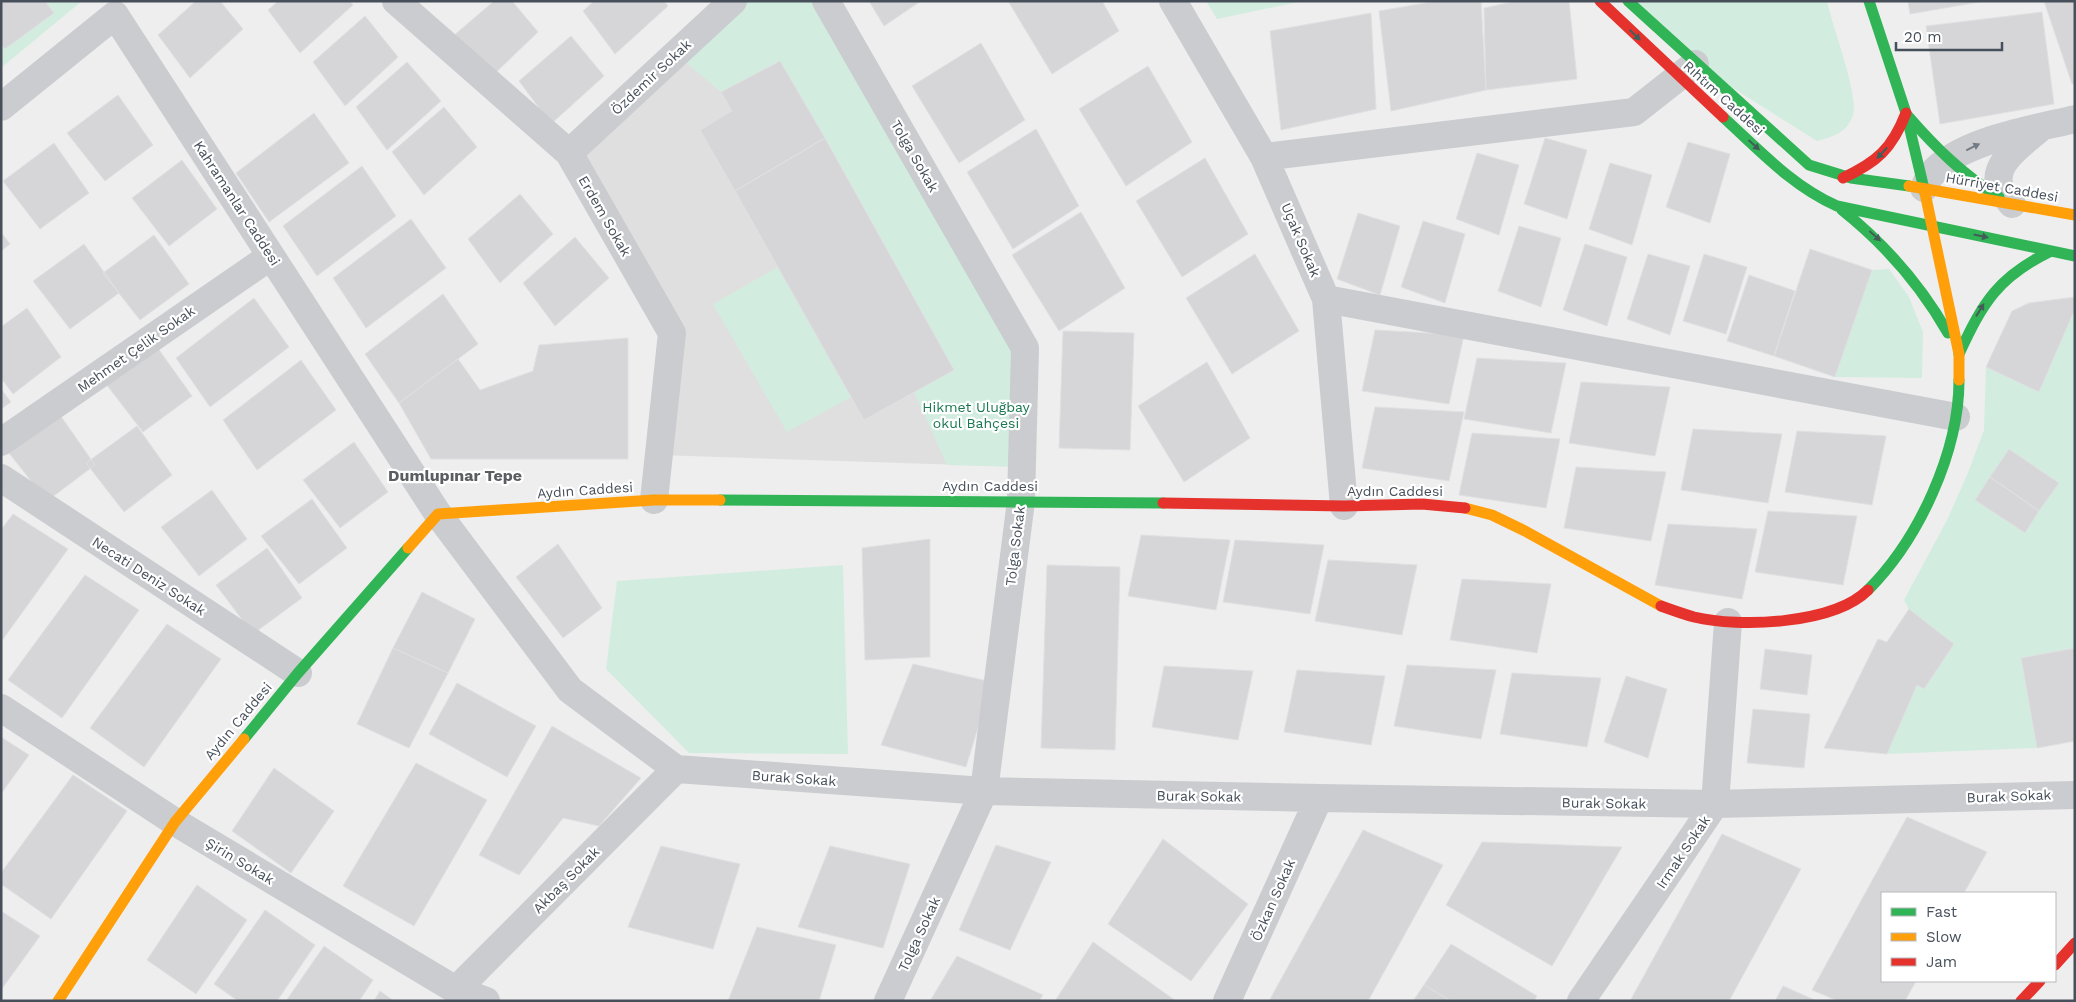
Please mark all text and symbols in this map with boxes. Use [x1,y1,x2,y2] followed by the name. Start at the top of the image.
[1896,20,2002,52] scale bar
[1904,28,1942,46] text: 20 m
[1628,29,1640,41] one-way arrow
[608,36,694,118] street label: Özdemir Sokak
[1680,57,1768,139] street label: Rıhtım Caddesi
[888,117,942,195] street label: Tolga Sokak
[191,138,283,268] street label: Kahramanlar Caddesi
[1748,139,1760,151] one-way arrow
[1966,143,1981,151] one-way arrow
[1876,147,1888,159] one-way arrow
[1944,169,2060,205] street label: Hürriyet Caddesi
[575,173,635,259] street label: Erdem Sokak
[1278,201,1324,280] street label: Uçak Sokak
[1868,230,1880,242] one-way arrow
[1973,233,1989,241] one-way arrow
[74,302,198,396] street label: Mehmet Çelik Sokak
[1976,303,1985,316] one-way arrow
[922,399,1031,431] park label: Hikmet Uluğbay okul Bahçesi
[388,466,522,485] district label: Dumlupınar Tepe
[942,478,1038,494] street label: Aydın Caddesi
[537,479,633,501] street label: Aydın Caddesi
[1347,483,1443,499] street label: Aydın Caddesi
[1002,505,1028,587] street label: Tolga Sokak
[89,533,209,619] street label: Necati Deniz Sokak
[201,679,275,763] street label: Aydın Caddesi
[751,767,837,789] street label: Burak Sokak
[1157,787,1242,805] street label: Burak Sokak
[1966,787,2052,805] street label: Burak Sokak
[1562,794,1647,812] street label: Burak Sokak
[1653,812,1713,892] street label: Irmak Sokak
[203,834,277,888] street label: Şirin Sokak
[530,844,602,916] street label: Akbaş Sokak
[1248,856,1298,943] street label: Özkan Sokak
[1881,892,2056,982] legend
[895,894,943,974] street label: Tolga Sokak
[1926,903,1958,921] text: Fast
[1926,928,1962,946] text: Slow
[1926,953,1957,971] text: Jam

